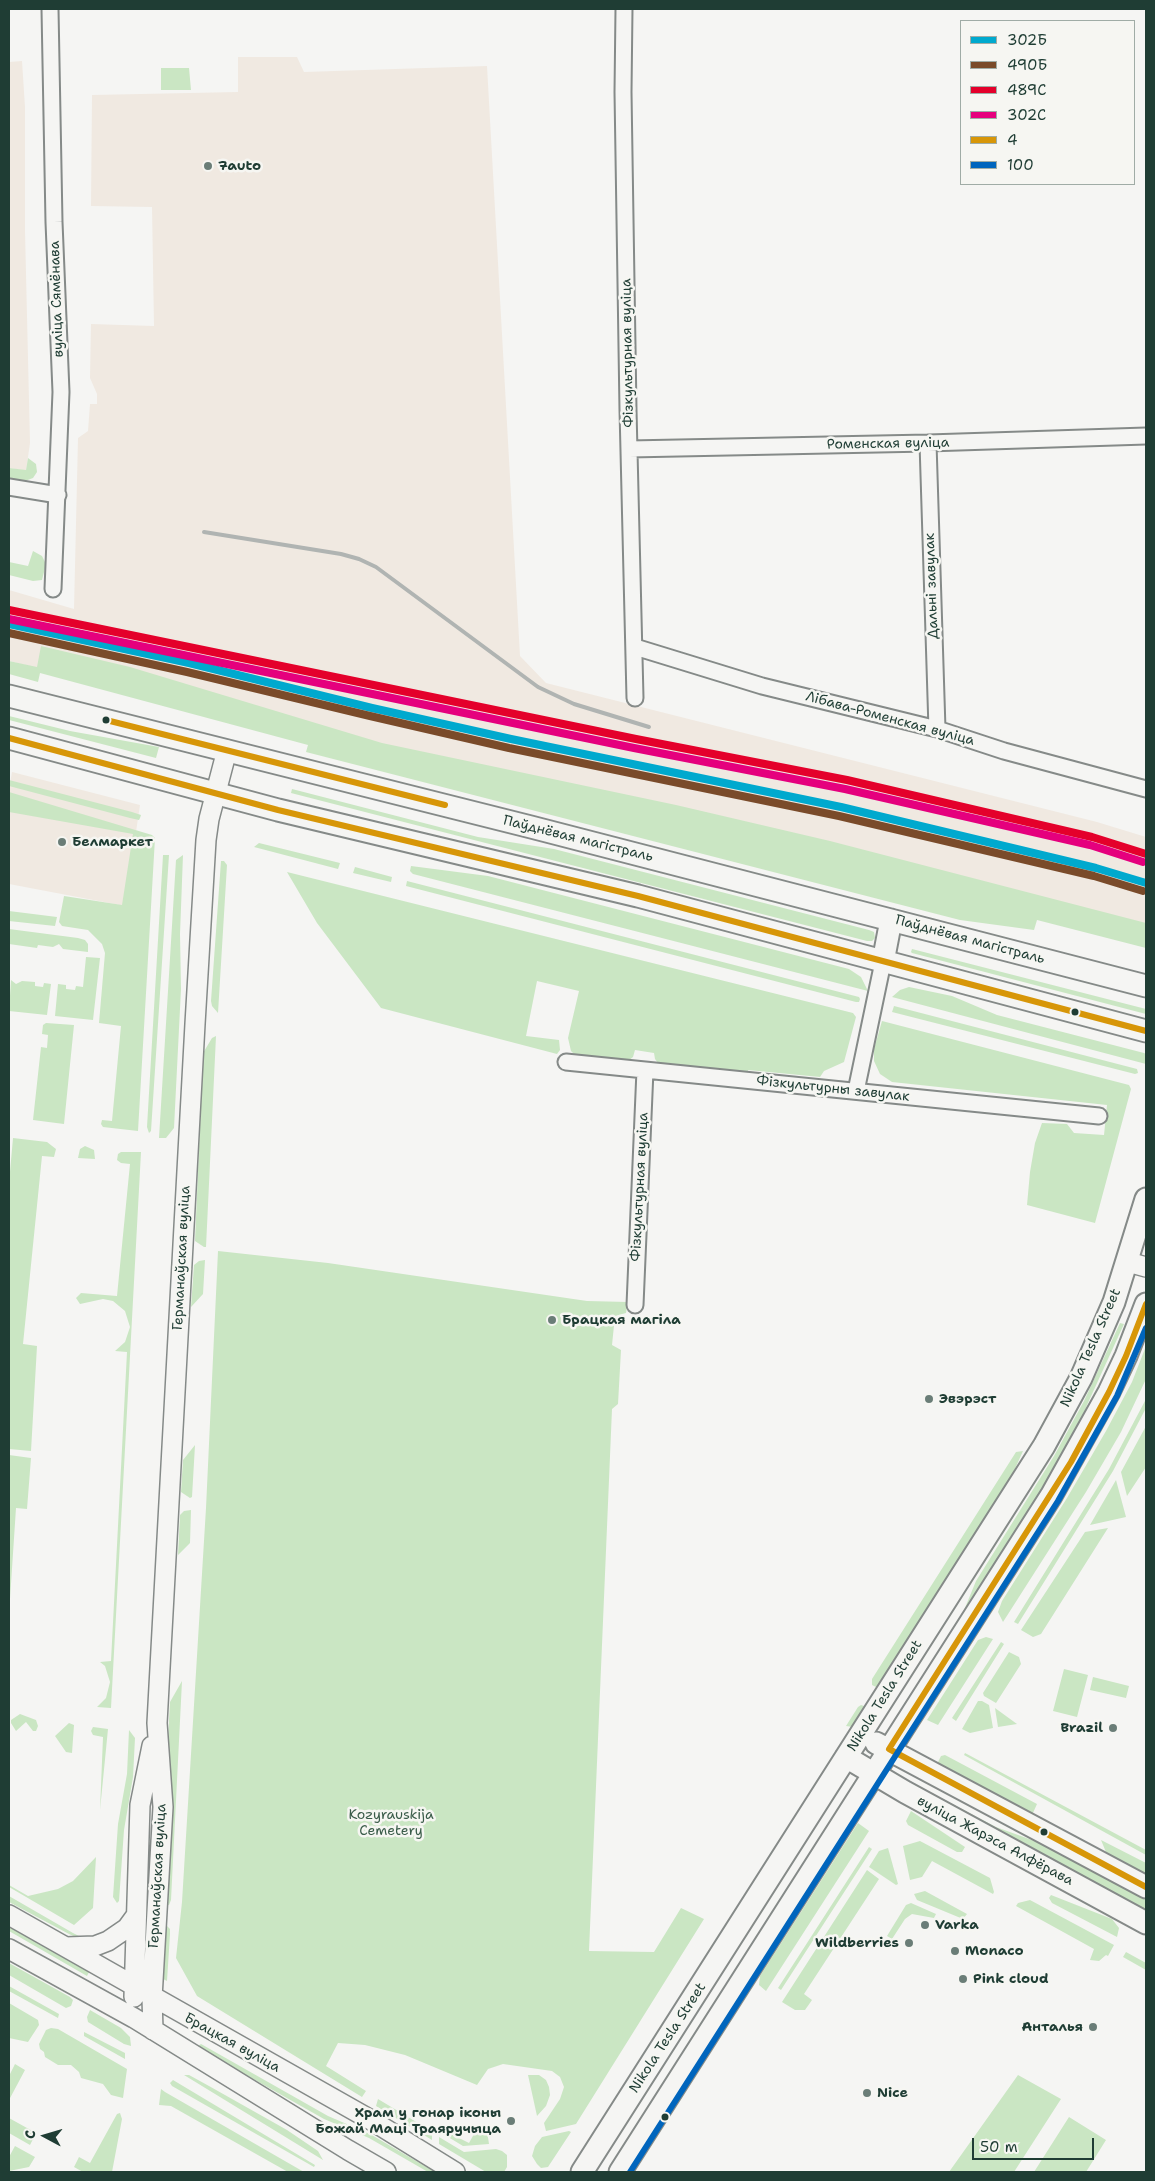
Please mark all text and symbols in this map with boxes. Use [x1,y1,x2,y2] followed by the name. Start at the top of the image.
[960,20,1135,185] legend
[1007,30,1047,50] text: 302Б
[1007,55,1048,75] text: 490Б
[1007,80,1047,100] text: 489С
[1007,105,1046,125] text: 302С
[1007,130,1018,150] text: 4
[1007,155,1034,175] text: 100
[218,158,261,174] place label: 7auto
[202,160,214,172] marker: 7auto
[47,240,67,358] street label: вуліца Сямёнава
[618,278,638,428] street label: Фізкультурная вуліца
[827,435,949,453] street label: Роменская вуліца
[922,533,942,639] street label: Дальні завулак
[804,688,976,750] street label: Лібава-Роменская вуліца
[101,715,111,725] unlabelled marker
[501,812,655,866] street label: Паўднёвая магістраль
[72,834,153,850] place label: Белмаркет
[56,836,68,848] marker: Белмаркет
[894,912,1046,968] street label: Паўднёвая магістраль
[1070,1007,1080,1017] unlabelled marker
[756,1073,910,1105] street label: Фізкультурны завулак
[628,1112,652,1262] street label: Фізкультурная вуліца
[170,1185,194,1331] street label: Германаўская вуліца
[1057,1286,1125,1410] street label: Nikola Tesla Street
[562,1312,681,1328] place label: Брацкая магіла
[546,1314,558,1326] marker: Брацкая магіла
[939,1391,996,1407] place label: Эвэрэст
[923,1393,935,1405] marker: Эвэрэст
[844,1637,926,1755] street label: Nikola Tesla Street
[1060,1720,1103,1736] place label: Brazil
[1107,1722,1119,1734] marker: Brazil
[914,1793,1076,1889] street label: вуліца Жарэса Алфёрава
[146,1803,170,1949] street label: Германаўская вуліца
[348,1807,434,1840] park label: Kozyrauskija Cemetery
[1039,1827,1049,1837] unlabelled marker
[935,1917,979,1933] place label: Varka
[919,1919,931,1931] marker: Varka
[815,1935,899,1951] place label: Wildberries
[903,1937,915,1949] marker: Wildberries
[965,1943,1024,1959] place label: Monaco
[949,1945,961,1957] marker: Monaco
[973,1971,1049,1987] place label: Pink cloud
[957,1973,969,1985] marker: Pink cloud
[626,1980,710,2096] street label: Nikola Tesla Street
[181,2010,283,2076] street label: Брацкая вуліца
[1021,2019,1083,2035] place label: Анталья
[1087,2021,1099,2033] marker: Анталья
[877,2085,908,2101] place label: Nice
[861,2087,873,2099] marker: Nice
[315,2105,501,2138] place label: Храм у гонар іконы Божай Маці Траяручыца
[20,2111,70,2161] north arrow
[660,2112,670,2122] unlabelled marker
[505,2115,517,2127] marker: Храм у гонар іконы Божай Маці Траяручыца
[975,2128,1098,2160] scale bar
[21,2129,39,2140] text: С
[980,2137,1018,2157] text: 50 m

